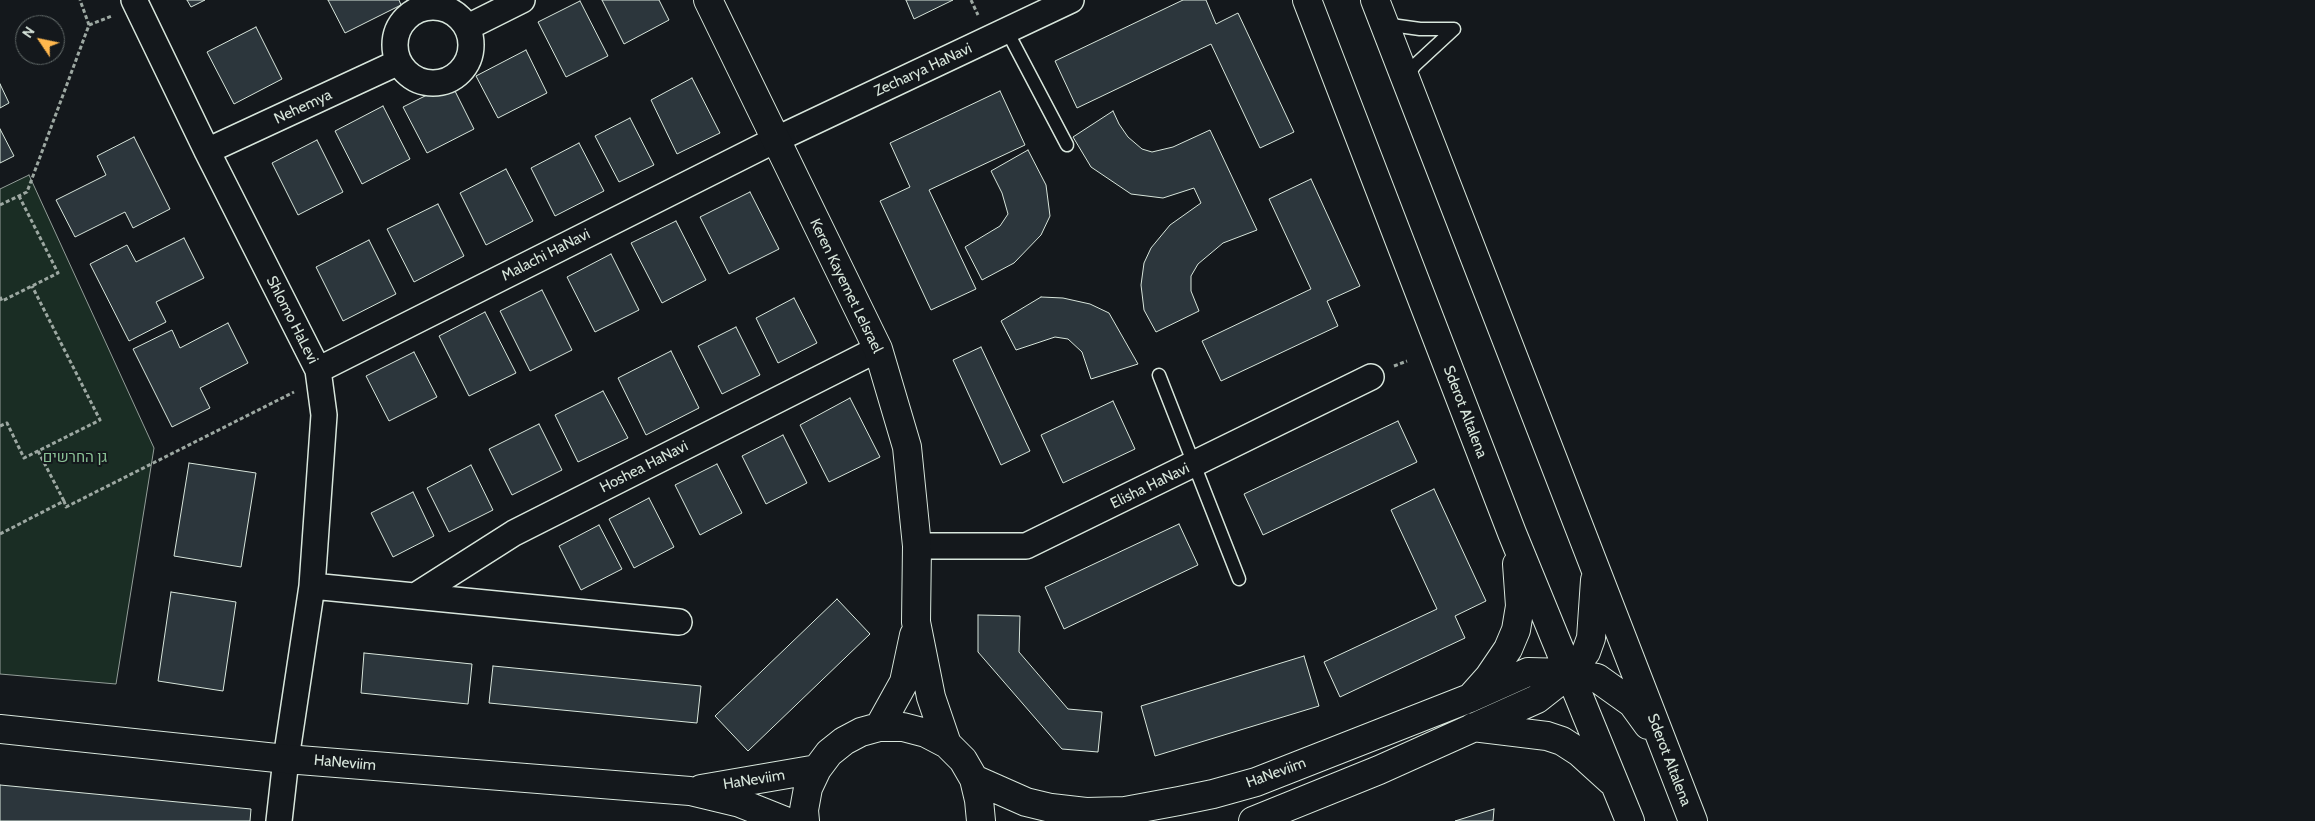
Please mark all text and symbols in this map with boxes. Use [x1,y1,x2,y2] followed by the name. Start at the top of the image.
[15,15,65,65] north arrow
[18,23,39,41] text: N
[871,40,975,100] street label: Zecharya HaNavi
[271,86,335,128] street label: Nehemya
[806,216,886,356] street label: Keren Kayemet LeIsrael
[499,225,593,285] street label: Malachi HaNavi
[262,273,322,367] street label: Shlomo HaLevi
[1439,363,1491,461] street label: Sderot Altalena
[597,437,691,497] street label: Hoshea HaNavi
[43,449,107,467] park label: גן החרשים
[1108,459,1192,513] street label: Elisha HaNavi
[1643,711,1695,809] street label: Sderot Altalena
[313,751,377,775] street label: HaNeviim
[1244,754,1308,792] street label: HaNeviim
[722,766,786,794] street label: HaNeviim

